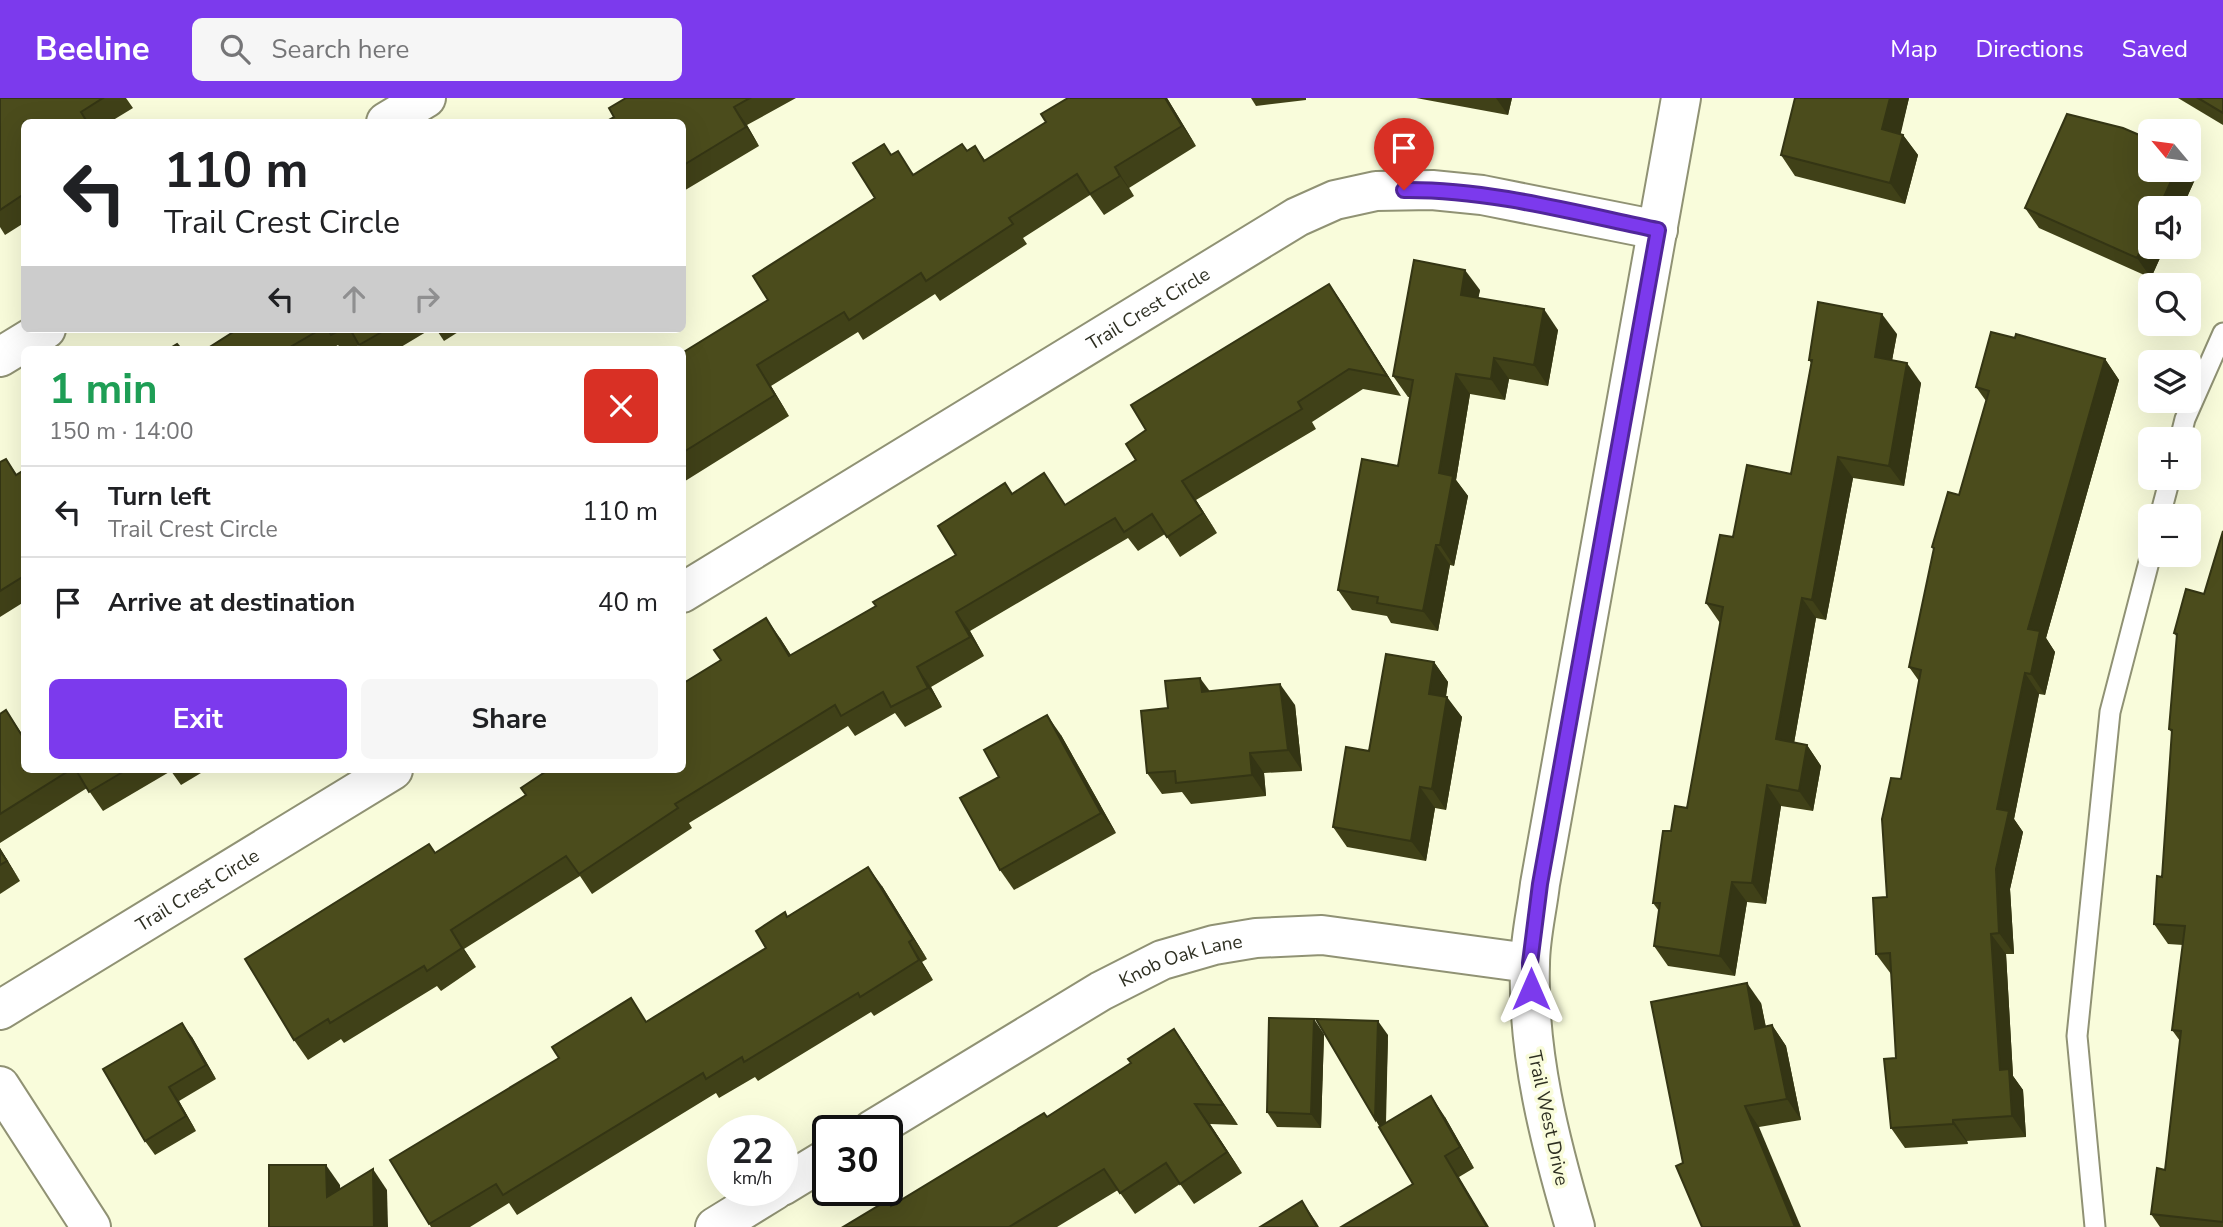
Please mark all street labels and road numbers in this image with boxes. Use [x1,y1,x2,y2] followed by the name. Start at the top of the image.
[1082,261,1215,357] street label: Trail Crest Circle
[131,843,264,938] street label: Trail Crest Circle
[1115,928,1244,994] street label: Knob Oak Lane
[1521,1048,1575,1188] street label: Trail West Drive

